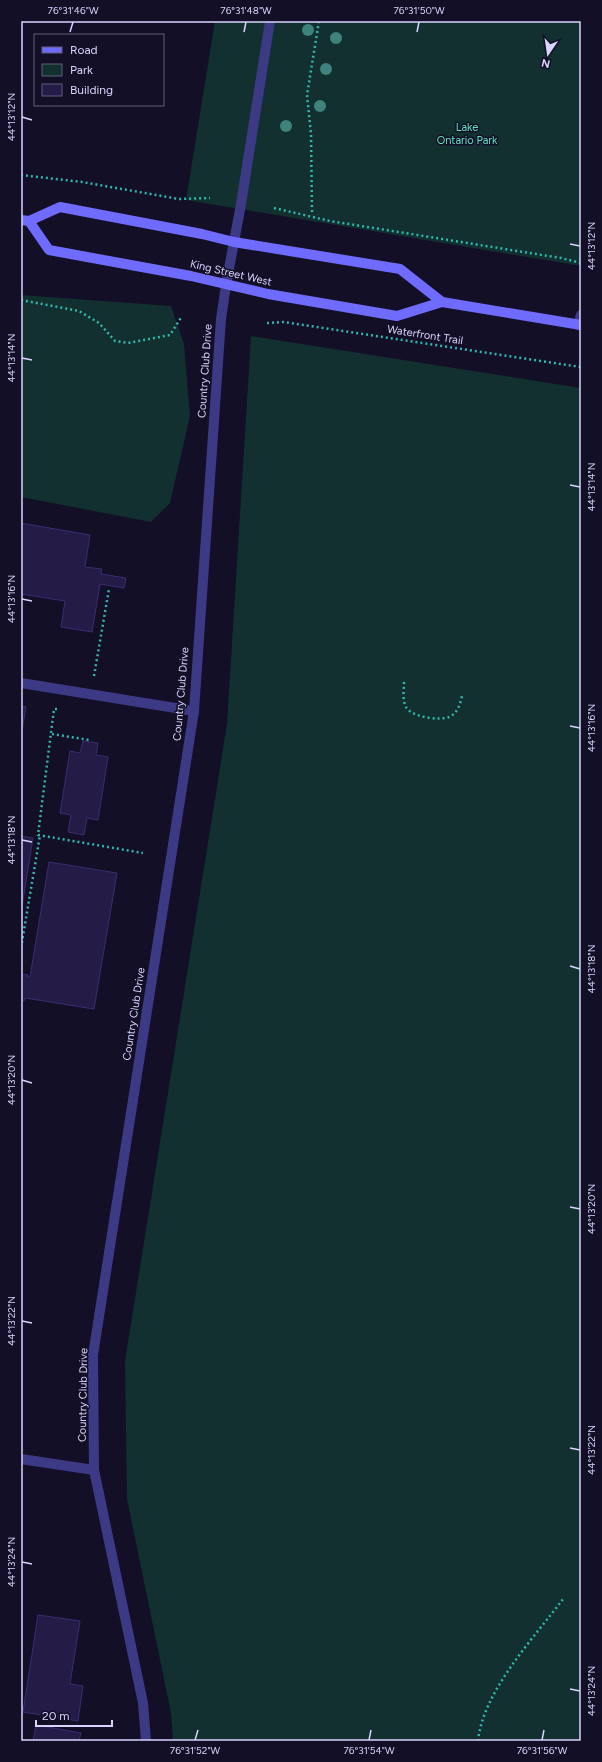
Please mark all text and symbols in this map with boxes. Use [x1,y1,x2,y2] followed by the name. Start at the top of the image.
[48,4,99,17] text: 76°31'46"W
[220,4,272,17] text: 76°31'48"W
[393,4,445,17] text: 76°31'50"W
[34,34,164,106] legend
[528,34,568,74] north arrow
[70,43,98,57] text: Road
[540,56,551,71] text: N
[70,63,93,77] text: Park
[70,83,113,97] text: Building
[5,93,18,141] text: 44°13'12"N
[437,121,498,147] park label: Lake Ontario Park
[585,222,598,270] text: 44°13'12"N
[189,257,273,289] street label: King Street West
[386,323,464,347] street label: Waterfront Trail
[195,324,215,418] street label: Country Club Drive
[5,334,18,382] text: 44°13'14"N
[585,463,598,511] text: 44°13'14"N
[5,575,18,623] text: 44°13'16"N
[170,647,192,741] street label: Country Club Drive
[585,704,598,752] text: 44°13'16"N
[5,816,18,864] text: 44°13'18"N
[585,945,598,993] text: 44°13'18"N
[120,967,148,1061] street label: Country Club Drive
[5,1055,18,1105] text: 44°13'20"N
[585,1184,598,1234] text: 44°13'20"N
[5,1296,18,1346] text: 44°13'22"N
[76,1348,90,1442] street label: Country Club Drive
[585,1425,598,1475] text: 44°13'22"N
[5,1537,18,1587] text: 44°13'24"N
[585,1666,598,1716] text: 44°13'24"N
[36,1702,112,1728] scale bar
[42,1709,70,1723] text: 20 m
[170,1744,221,1757] text: 76°31'52"W
[343,1744,395,1757] text: 76°31'54"W
[517,1744,568,1757] text: 76°31'56"W

